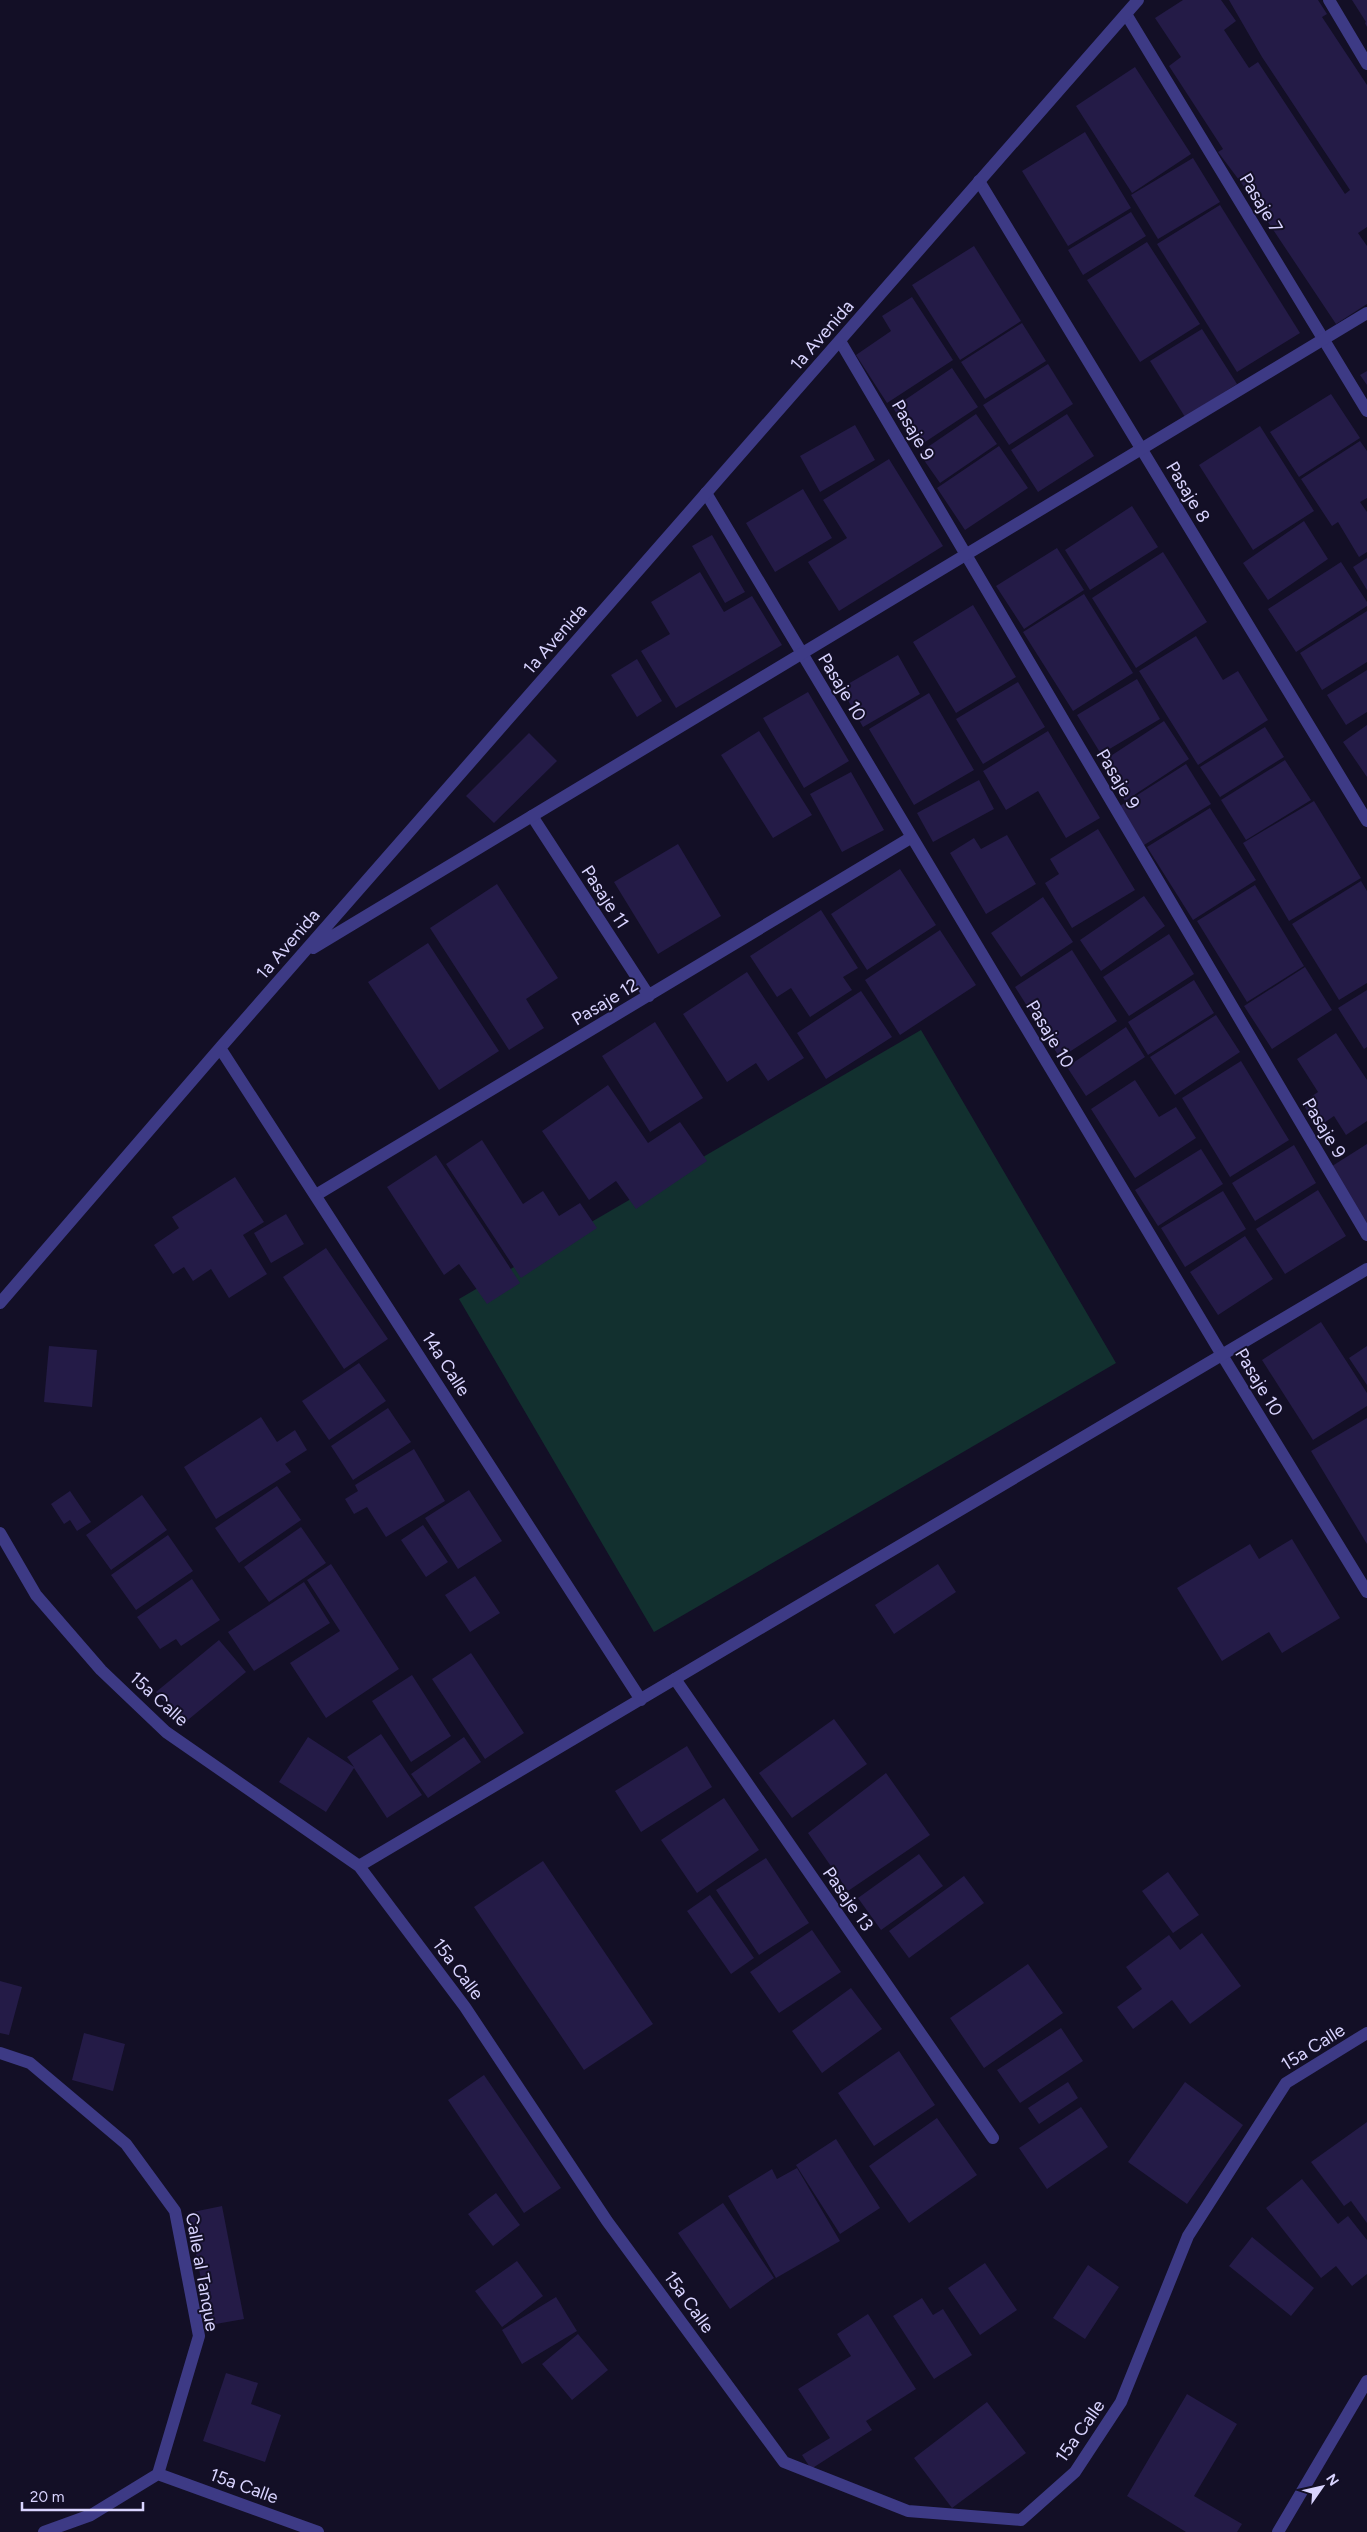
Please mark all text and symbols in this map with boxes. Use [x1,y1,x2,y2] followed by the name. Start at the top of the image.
[1235,169,1288,237] street label: Pasaje 7
[785,295,859,375] street label: 1a Avenida
[887,396,939,464] street label: Pasaje 9
[1161,458,1215,526] street label: Pasaje 8
[518,599,592,679] street label: 1a Avenida
[813,649,871,725] street label: Pasaje 10
[1091,745,1145,813] street label: Pasaje 9
[576,861,634,933] street label: Pasaje 11
[251,904,325,984] street label: 1a Avenida
[568,974,642,1030] street label: Pasaje 12
[1021,996,1079,1072] street label: Pasaje 10
[1297,1094,1351,1162] street label: Pasaje 9
[417,1328,475,1400] street label: 14a Calle
[1230,1344,1288,1420] street label: Pasaje 10
[125,1667,193,1731] street label: 15a Calle
[818,1863,878,1935] street label: Pasaje 13
[428,1934,488,2004] street label: 15a Calle
[1277,2019,1349,2075] street label: 15a Calle
[181,2211,223,2333] street label: Calle al Tanque
[659,2267,719,2337] street label: 15a Calle
[1051,2395,1110,2467] street label: 15a Calle
[1297,2462,1347,2512] north arrow
[207,2463,281,2509] street label: 15a Calle
[1322,2471,1342,2489] text: N
[22,2480,144,2512] scale bar
[30,2488,64,2506] text: 20 m

